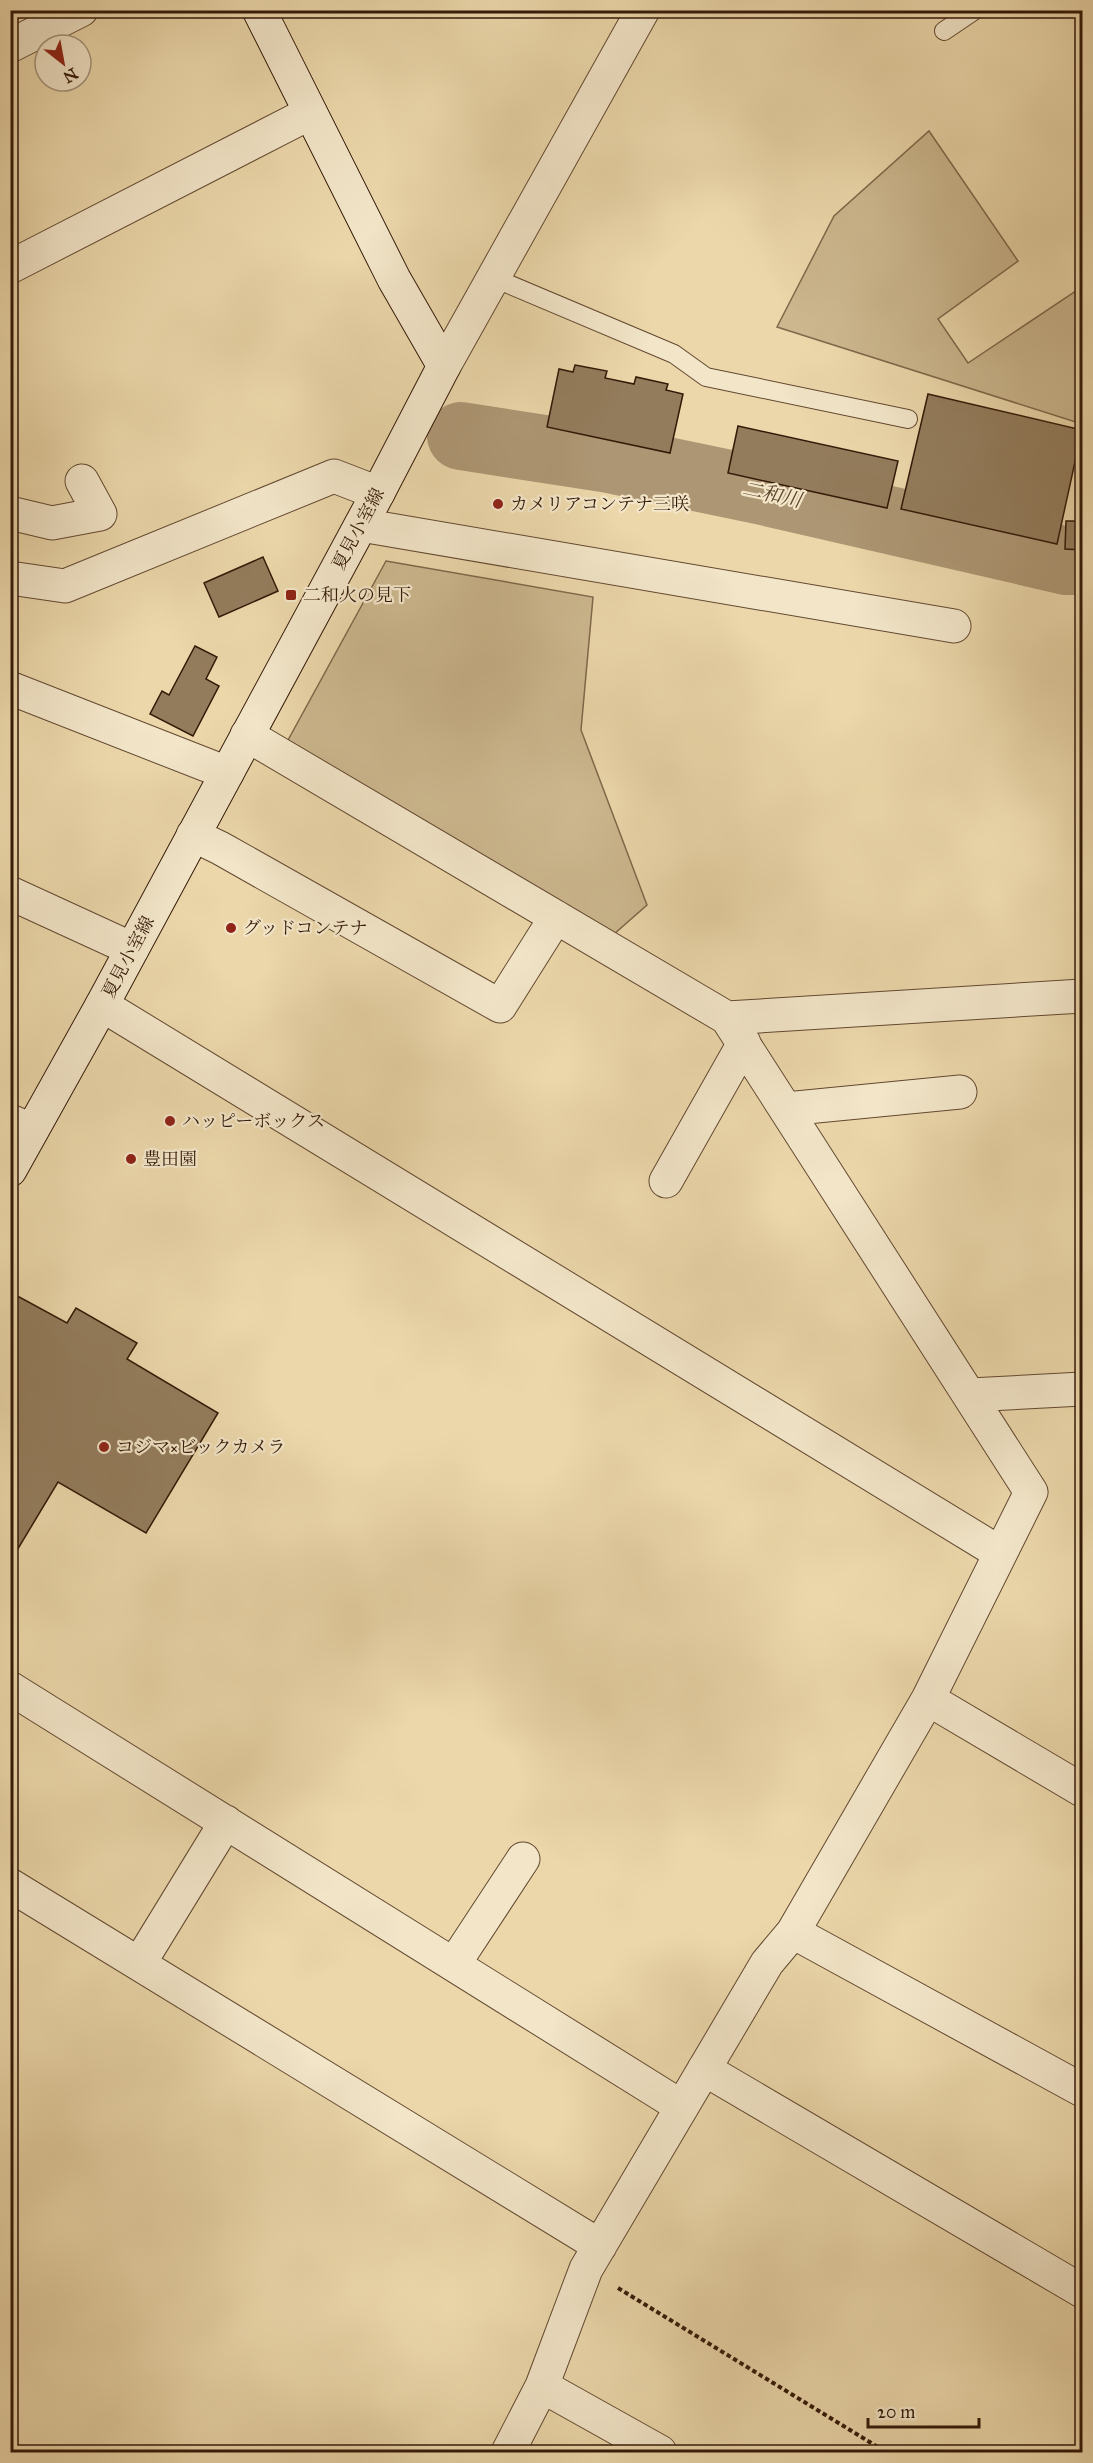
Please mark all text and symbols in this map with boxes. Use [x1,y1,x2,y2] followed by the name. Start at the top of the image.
[33,33,93,93] north arrow
[59,64,81,87] text: N
[740,476,806,512] water label: 二和川
[327,484,389,574] street label: 夏見小室線
[510,493,689,515] place label: カメリアコンテナ三咲
[491,497,505,511] marker: カメリアコンテナ三咲
[303,584,411,606] place label: 二和火の見下
[284,588,298,602] marker: 二和火の見下
[97,912,159,1002] street label: 夏見小室線
[243,917,367,939] place label: グッドコンテナ
[224,921,238,935] marker: グッドコンテナ
[182,1110,325,1132] place label: ハッピーボックス
[163,1114,177,1128] marker: ハッピーボックス
[143,1148,197,1170] place label: 豊田園
[124,1152,138,1166] marker: 豊田園
[116,1436,285,1458] place label: コジマ×ビックカメラ
[97,1440,111,1454] marker: コジマ×ビックカメラ
[868,2391,979,2429] scale bar
[877,2401,915,2423] text: 20 m

